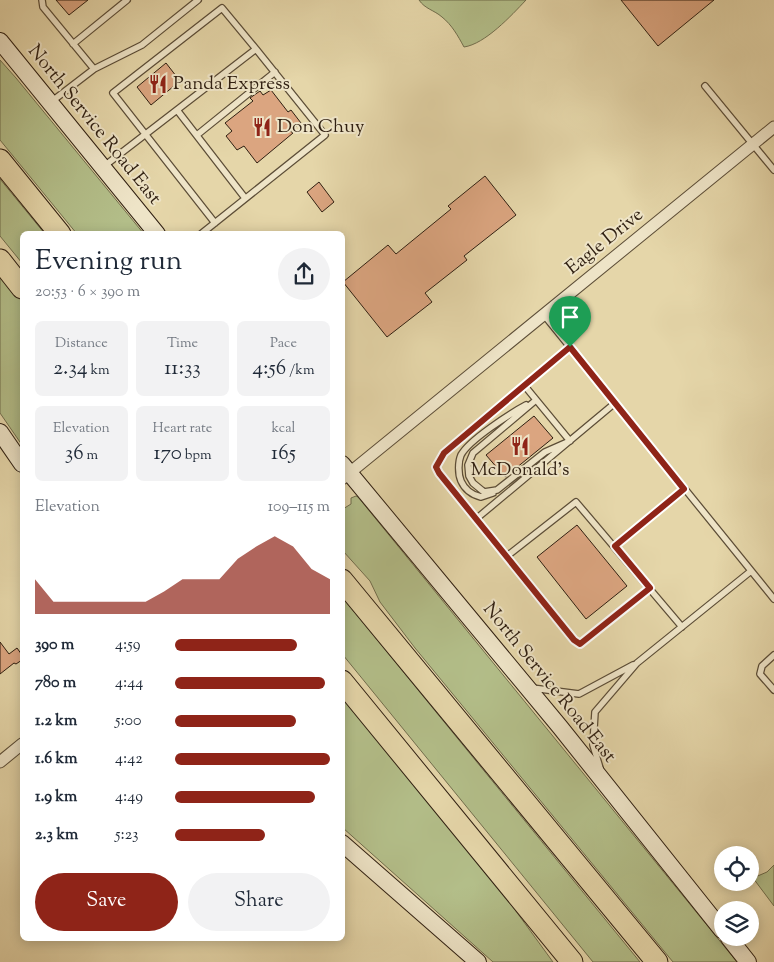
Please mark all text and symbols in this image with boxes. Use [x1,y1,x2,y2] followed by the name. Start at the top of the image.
[21,39,167,211] street label: North Service Road East
[173,71,290,98] place label: Panda Express
[147,73,169,95] restaurant icon: Panda Express
[277,114,365,141] place label: Don Chuy
[251,116,273,138] restaurant icon: Don Chuy
[560,202,650,282] street label: Eagle Drive
[35,242,182,282] text: Evening run
[278,248,330,300] button: share
[35,281,140,304] text: 20:53 · 6 × 390 m
[549,296,591,347] pin
[556,303,584,331] icon: arrive
[55,334,108,354] text: Distance
[167,334,198,354] text: Time
[270,334,297,354] text: Pace
[53,354,88,384] text: 2.34
[164,354,201,384] text: 11:33
[253,354,286,384] text: 4:56
[88,361,110,381] text: km
[286,361,314,381] text: /km
[53,419,110,439] text: Elevation
[153,419,212,439] text: Heart rate
[271,419,296,439] text: kcal
[509,435,531,457] restaurant icon: McDonald's
[65,439,84,469] text: 36
[153,439,182,469] text: 170
[271,439,296,469] text: 165
[84,446,98,466] text: m
[182,446,212,466] text: bpm
[471,457,569,484] place label: McDonald's
[35,496,100,519] text: Elevation
[268,496,330,519] text: 109–115 m
[476,597,622,769] street label: North Service Road East
[35,634,74,657] text: 390 m
[115,634,140,657] text: 4:59
[35,672,76,695] text: 780 m
[115,672,143,695] text: 4:44
[35,710,77,733] text: 1.2 km
[115,710,141,733] text: 5:00
[35,748,77,771] text: 1.6 km
[115,748,143,771] text: 4:42
[35,786,77,809] text: 1.9 km
[115,786,143,809] text: 4:49
[35,824,78,847] text: 2.3 km
[115,824,139,847] text: 5:23
[714,846,759,946] map controls
[714,846,759,891] button: locate
[35,873,178,931] button: Save
[188,873,330,931] button: Share
[714,901,759,946] button: layers

